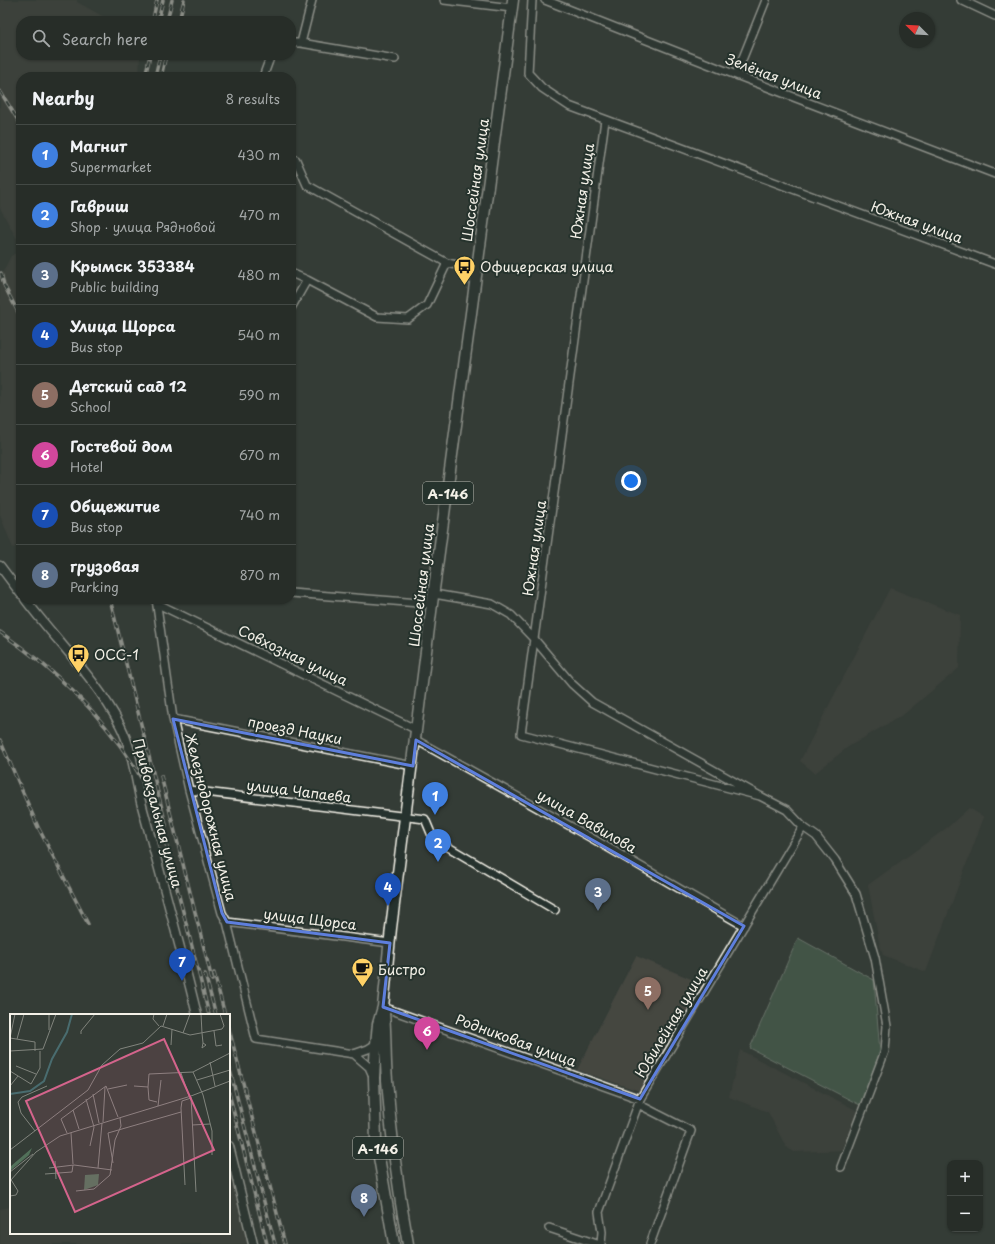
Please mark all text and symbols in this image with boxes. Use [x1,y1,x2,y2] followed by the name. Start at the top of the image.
[899,12,935,48] north arrow
[16,16,296,60] search box
[30,27,52,49] icon: search
[62,27,148,50] text: Search here
[723,48,825,104] street label: Зелёная улица
[32,85,94,111] text: Nearby
[226,89,280,108] text: 8 results
[456,117,494,243] street label: Шоссейная улица
[70,134,127,157] text: Магнит
[565,142,599,240] street label: Южная улица
[42,145,48,164] text: 1
[238,145,280,164] text: 430 m
[70,157,152,176] text: Supermarket
[70,194,129,217] text: Гавриш
[868,196,966,248] street label: Южная улица
[40,205,50,224] text: 2
[239,205,280,224] text: 470 m
[70,217,216,236] text: Shop · улица Рядновой
[452,253,478,286] bus stop icon: Офицерская улица
[70,254,195,277] text: Крымск 353384
[480,256,613,277] place label: Офицерская улица
[41,265,49,284] text: 3
[238,265,280,284] text: 480 m
[70,277,159,296] text: Public building
[70,314,176,337] text: Улица Щорса
[41,325,49,344] text: 4
[237,325,280,344] text: 540 m
[70,337,123,356] text: Bus stop
[70,374,187,397] text: Детский сад 12
[41,385,49,404] text: 5
[238,385,280,404] text: 590 m
[70,397,111,416] text: School
[70,434,173,457] text: Гостевой дом
[40,445,50,464] text: 6
[239,445,280,464] text: 670 m
[70,457,103,476] text: Hotel
[621,471,641,491] your location
[423,482,473,504] road number: А-146
[70,494,160,517] text: Общежитие
[517,499,551,597] street label: Южная улица
[41,505,49,524] text: 7
[239,505,280,524] text: 740 m
[70,517,123,536] text: Bus stop
[403,522,439,648] street label: Шоссейная улица
[70,554,140,577] text: грузовая
[41,565,49,584] text: 8
[240,565,280,584] text: 870 m
[70,577,119,596] text: Parking
[235,619,352,691] street label: Совхозная улица
[66,641,92,674] bus stop icon: ОСС-1
[94,644,139,665] place label: ОСС-1
[246,711,344,749] street label: проезд Науки
[180,731,242,904] street label: Железнодорожная улица
[128,736,188,890] street label: Привокзальная улица
[245,774,353,808] street label: улица Чапаева
[422,782,448,815] pin: 1
[533,784,641,858] street label: улица Вавилова
[425,829,451,862] pin: 2
[375,873,401,906] pin: 4
[585,878,611,911] pin: 3
[262,903,358,935] street label: улица Щорса
[169,948,195,981] pin: 7
[349,956,375,989] cafe icon: Бистро
[378,959,426,980] place label: Бистро
[630,963,712,1081] street label: Юбилейная улица
[635,977,661,1010] pin: 5
[453,1008,580,1072] street label: Родниковая улица
[10,1014,230,1234] inset map
[414,1017,440,1050] pin: 6
[353,1137,403,1159] road number: А-146
[947,1160,983,1232] map controls
[947,1160,983,1196] button: +
[351,1184,377,1217] pin: 8
[947,1196,983,1232] button: −

